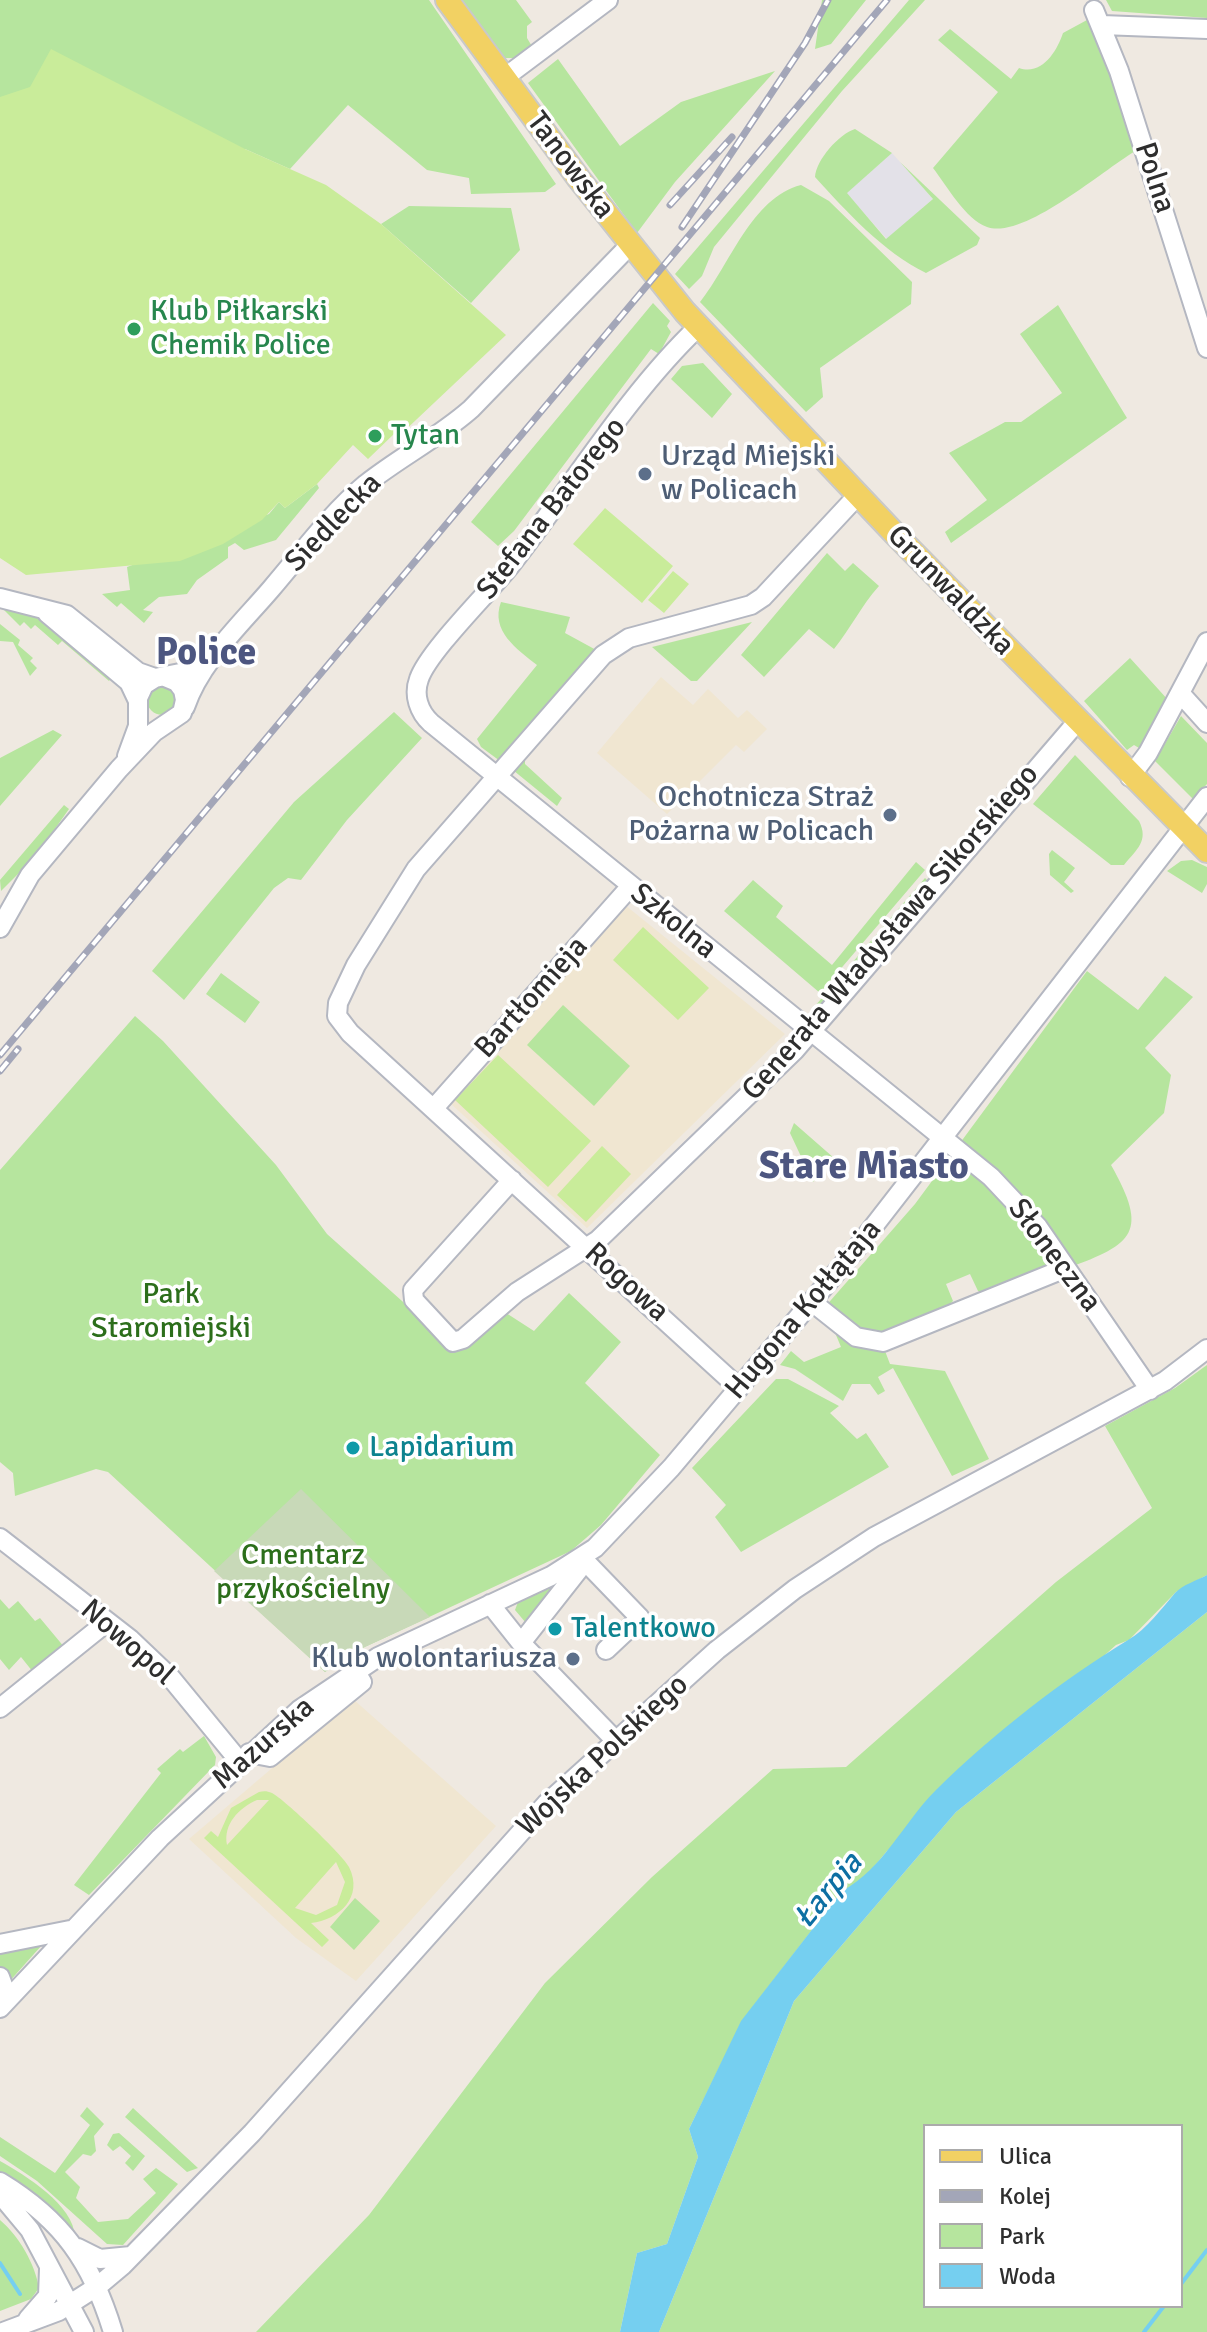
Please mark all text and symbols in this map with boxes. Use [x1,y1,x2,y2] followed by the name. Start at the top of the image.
[518,105,622,227] street label: Tanowska
[1126,138,1182,218] street label: Polna
[150,294,331,364] place label: Klub Piłkarski Chemik Police
[125,320,143,338] marker: Klub Piłkarski Chemik Police
[470,411,634,607] street label: Stefana Batorego
[391,418,460,454] place label: Tytan
[366,427,384,445] marker: Tytan
[661,439,835,510] place label: Urząd Miejski w Policach
[636,465,654,483] marker: Urząd Miejski w Policach
[278,466,390,580] street label: Siedlecka
[879,518,1021,664] street label: Grunwaldzka
[156,631,256,677] district label: Police
[735,758,1047,1108] street label: Generała Władysława Sikorskiego
[628,780,874,850] place label: Ochotnicza Straż Pożarna w Policach
[881,806,899,824] marker: Ochotnicza Straż Pożarna w Policach
[623,876,723,968] street label: Szkolna
[468,930,596,1066] street label: Bartłomieja
[759,1145,969,1191] district label: Stare Miasto
[1000,1192,1108,1320] street label: Słoneczna
[718,1213,890,1407] street label: Hugona Kołłątaja
[576,1236,676,1330] street label: Rogowa
[91,1277,251,1348] park label: Park Staromiejski
[369,1430,515,1466] place label: Lapidarium
[344,1439,362,1457] marker: Lapidarium
[216,1538,390,1608] park label: Cmentarz przykościelny
[73,1592,181,1694] street label: Nowopol
[571,1611,716,1647] place label: Talentkowo
[546,1620,564,1638] marker: Talentkowo
[311,1641,557,1677] place label: Klub wolontariusza
[564,1650,582,1668] marker: Klub wolontariusza
[510,1667,696,1845] street label: Wojska Polskiego
[206,1690,322,1798] street label: Mazurska
[787,1846,871,1936] water label: Łarpia
[923,2124,1183,2308] legend
[999,2141,1052,2171] text: Ulica
[999,2181,1051,2211] text: Kolej
[999,2221,1045,2251] text: Park
[999,2261,1056,2291] text: Woda

